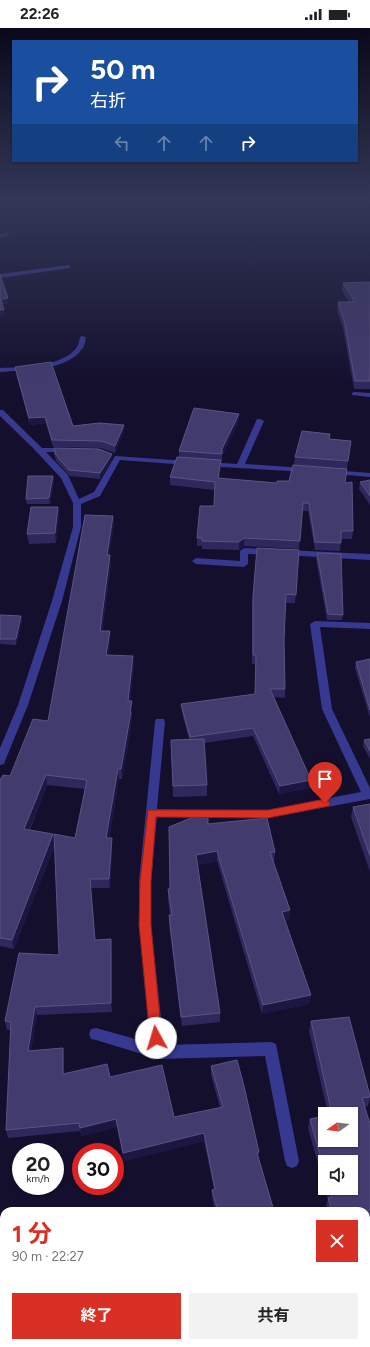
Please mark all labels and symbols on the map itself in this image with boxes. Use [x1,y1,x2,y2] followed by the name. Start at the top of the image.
[308,762,342,803] pin
[135,1017,177,1059] position arrow
[318,1107,358,1147] north arrow
[72,1143,124,1195] speed limit sign: 30

